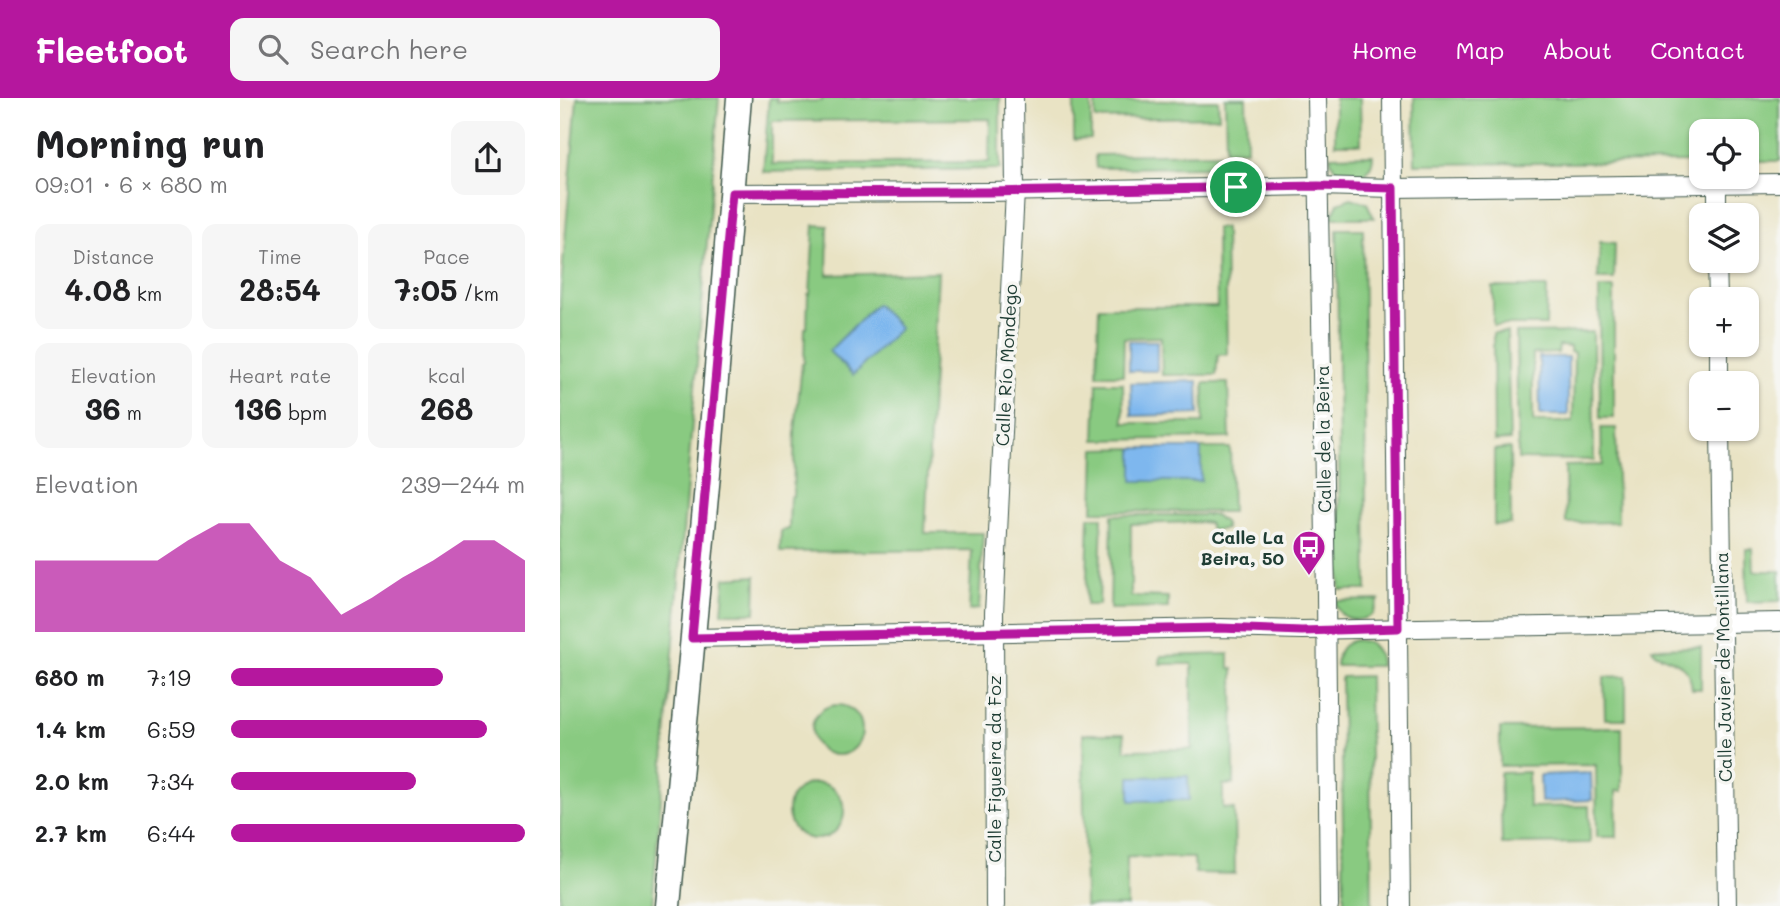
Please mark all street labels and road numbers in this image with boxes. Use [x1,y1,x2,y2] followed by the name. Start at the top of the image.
[990,283,1022,447] street label: Calle Río Mondego
[1310,365,1336,513] street label: Calle de la Beira
[1709,552,1737,782] street label: Calle Javier de Montillana
[982,675,1006,863] street label: Calle Figueira da Foz

